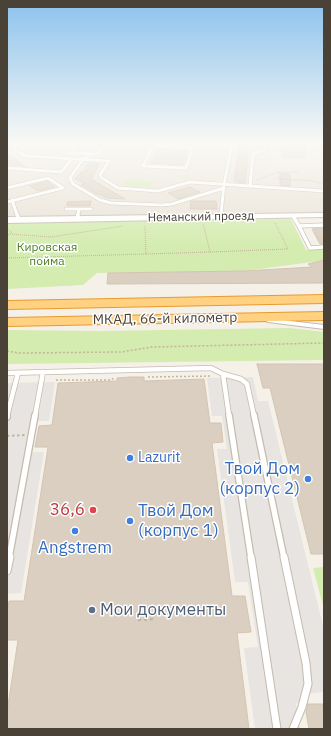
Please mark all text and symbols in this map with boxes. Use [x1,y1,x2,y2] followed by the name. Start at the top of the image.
[147,209,255,225] street label: Неманский проезд
[17,241,77,269] park label: Кировская пойма
[92,309,238,329] street label: МКАД, 66-й километр
[138,450,180,466] place label: Lazurit
[125,453,135,463] marker: Lazurit
[219,459,300,499] place label: Твой Дом (корпус 2)
[303,474,313,484] marker: Твой Дом (корпус 2)
[50,500,85,520] place label: 36,6
[138,501,219,541] place label: Твой Дом (корпус 1)
[88,505,98,515] marker: 36,6
[125,516,135,526] marker: Твой Дом (корпус 1)
[70,526,80,536] marker: Angstrem
[38,538,112,558] place label: Angstrem
[100,600,226,620] place label: Мои документы
[87,605,97,615] marker: Мои документы

